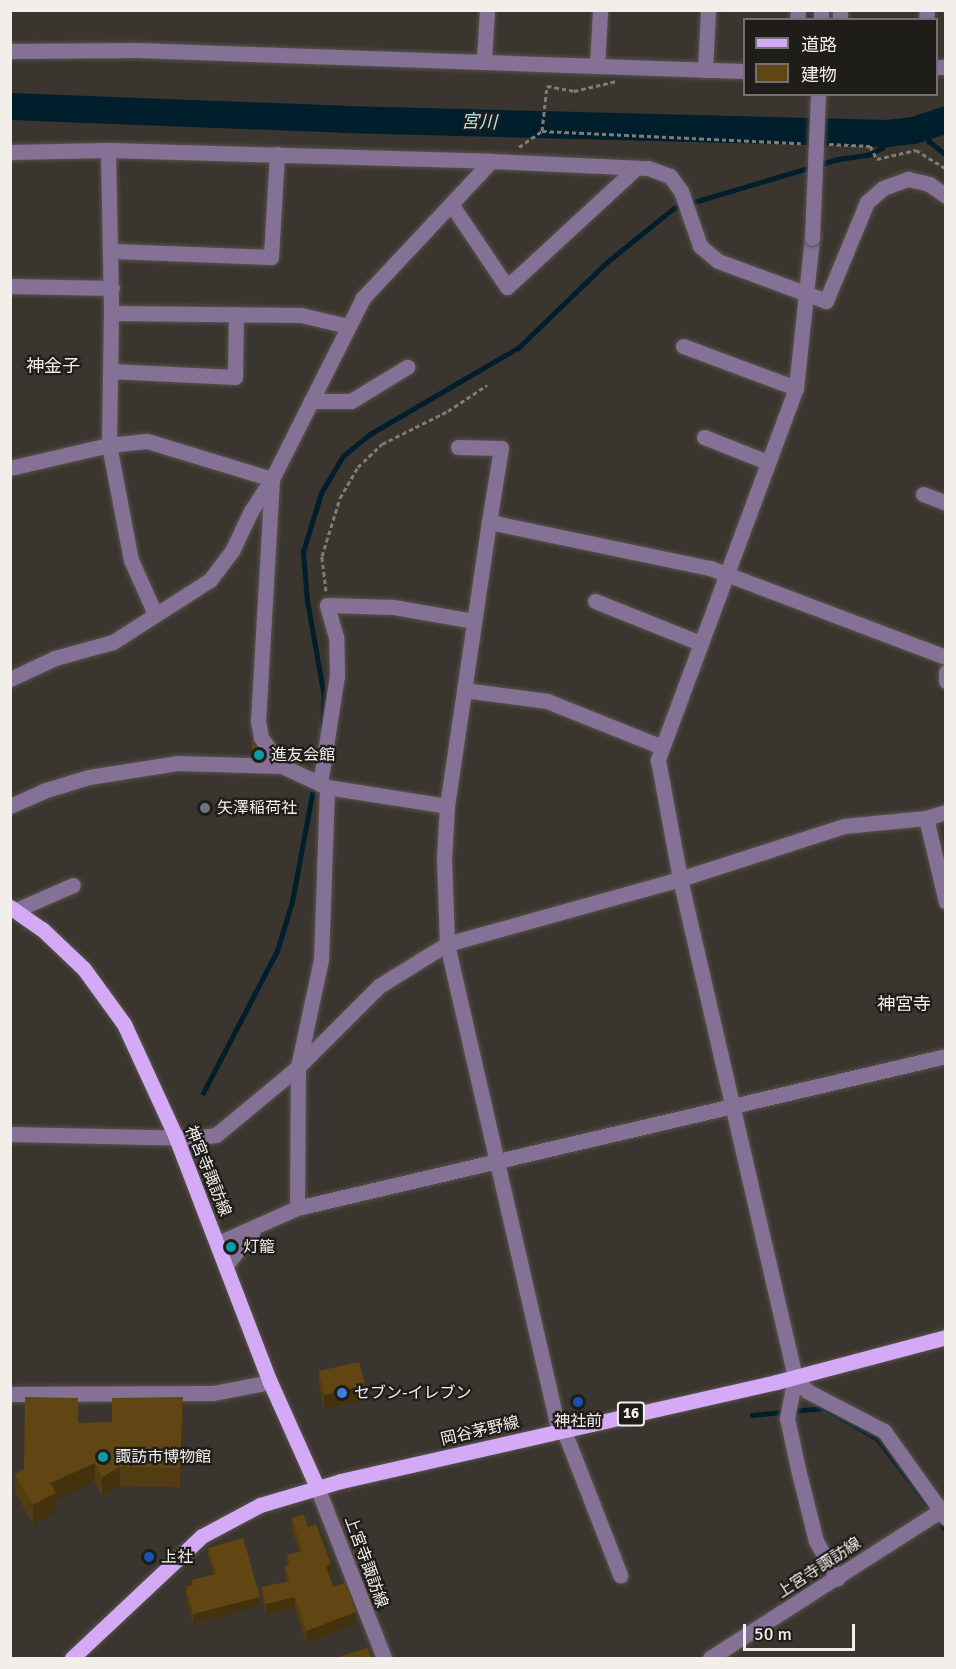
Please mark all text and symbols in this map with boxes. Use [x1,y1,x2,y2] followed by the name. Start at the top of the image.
[743,18,938,96] legend
[801,34,837,56] text: 道路
[801,64,837,86] text: 建物
[461,111,497,133] water label: 宮川
[26,355,80,377] district label: 神金子
[271,745,335,765] place label: 進友会館
[252,748,266,762] marker: 進友会館
[217,798,297,818] place label: 矢澤稲荷社
[198,801,212,815] marker: 矢澤稲荷社
[877,993,931,1015] district label: 神宮寺
[181,1123,235,1219] street label: 神宮寺諏訪線
[243,1237,275,1257] place label: 灯籠
[224,1240,238,1254] marker: 灯籠
[354,1383,472,1403] place label: セブン-イレブン
[335,1386,349,1400] marker: セブン-イレブン
[571,1395,585,1409] marker: 神社前
[616,1402,646,1426] road number: 16
[554,1411,602,1431] place label: 神社前
[439,1413,521,1449] street label: 岡谷茅野線
[115,1447,211,1467] place label: 諏訪市博物館
[96,1450,110,1464] marker: 諏訪市博物館
[341,1514,391,1610] street label: 上宮寺諏訪線
[774,1534,864,1602] street label: 上宮寺諏訪線
[161,1547,193,1567] place label: 上社
[142,1550,156,1564] marker: 上社
[746,1612,858,1650] scale bar
[754,1623,792,1645] text: 50 m

